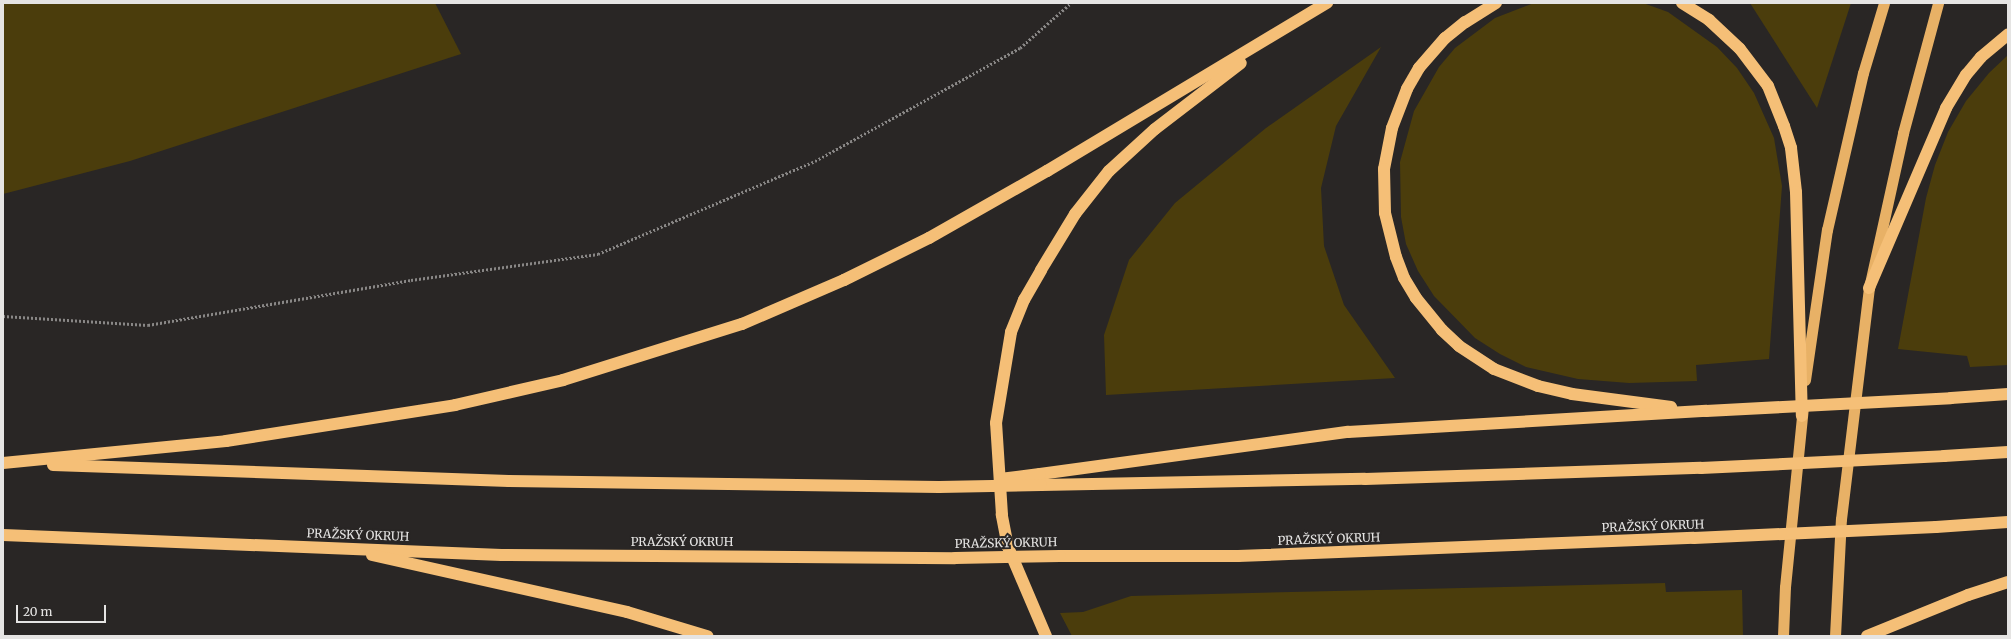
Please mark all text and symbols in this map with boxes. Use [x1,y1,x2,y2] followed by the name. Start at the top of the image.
[1601,517,1705,535] street label: PRAŽSKÝ OKRUH
[306,526,410,544] street label: PRAŽSKÝ OKRUH
[1277,530,1381,548] street label: PRAŽSKÝ OKRUH
[631,535,733,549] street label: PRAŽSKÝ OKRUH
[955,535,1057,551] street label: PRAŽSKÝ OKRUH
[18,597,108,623] scale bar
[23,604,52,619] text: 20 m

